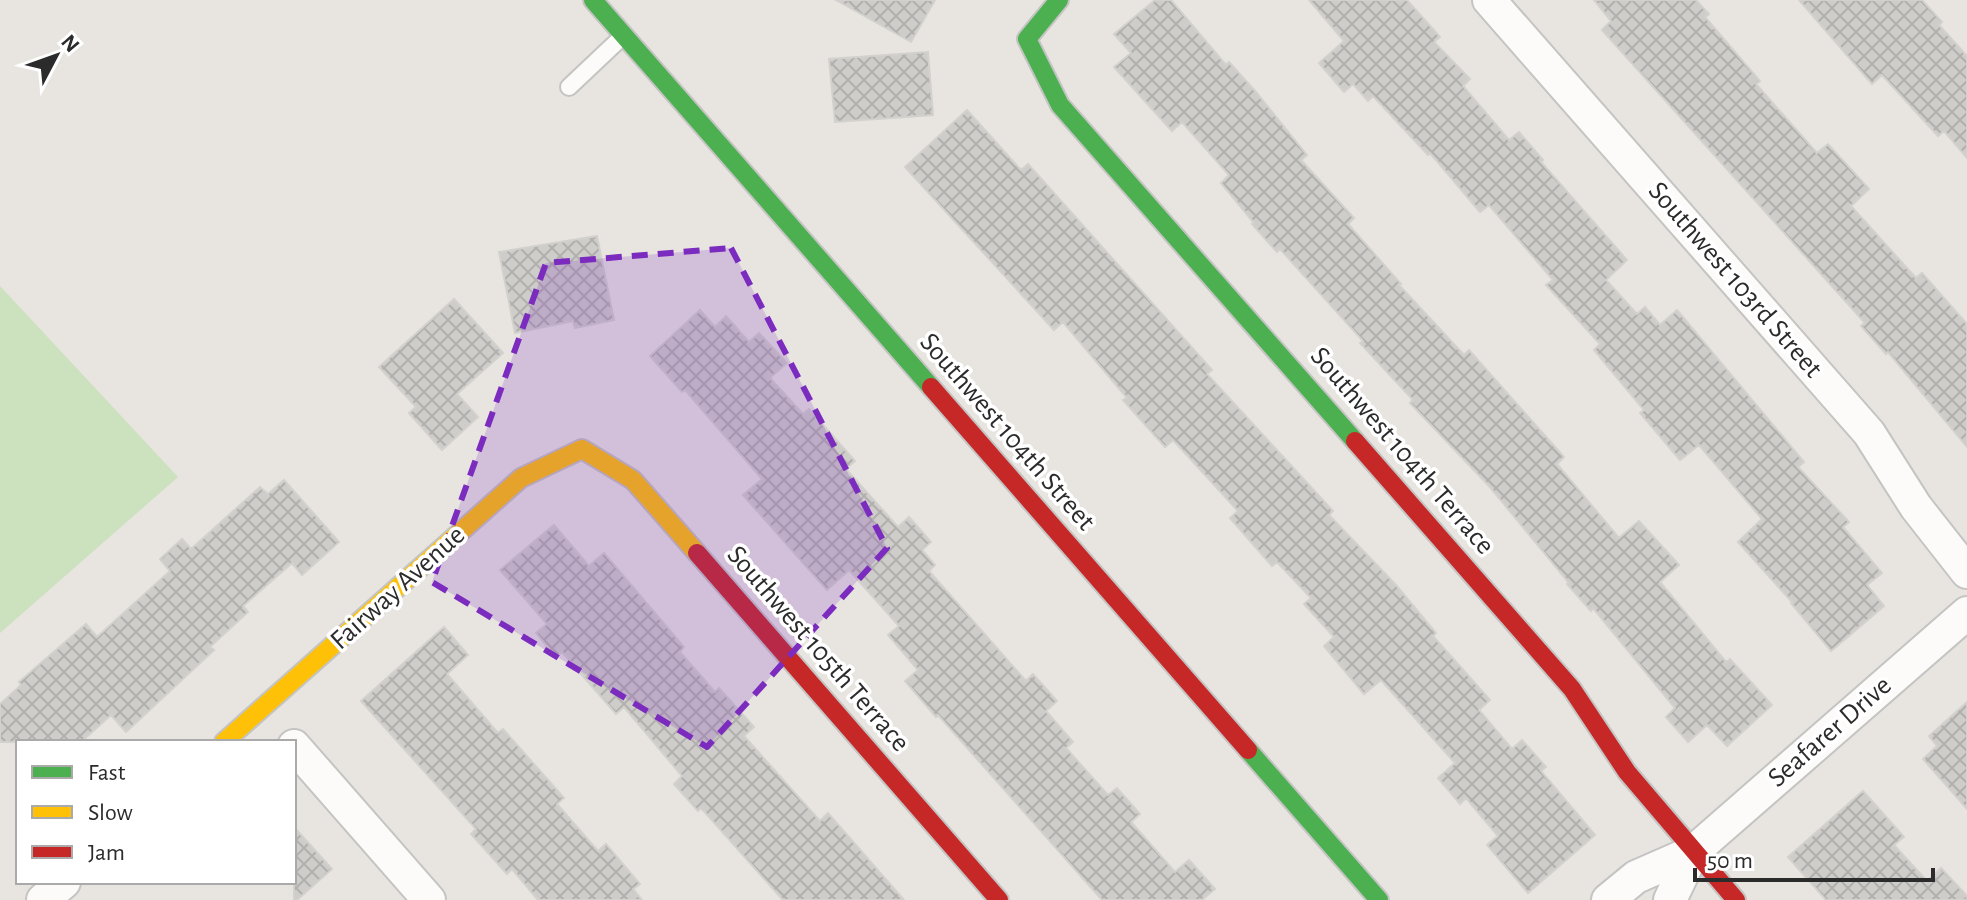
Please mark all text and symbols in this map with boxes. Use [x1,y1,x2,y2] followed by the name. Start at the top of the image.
[16,16,96,96] north arrow
[57,31,84,57] text: N
[1643,177,1827,383] street label: Southwest 103rd Street
[914,328,1100,536] street label: Southwest 104th Street
[1305,342,1499,560] street label: Southwest 104th Terrace
[326,521,470,655] street label: Fairway Avenue
[721,541,915,757] street label: Southwest 105th Terrace
[1763,671,1897,793] street label: Seafarer Drive
[16,740,296,884] legend
[88,761,126,785] text: Fast
[88,801,133,825] text: Slow
[1695,832,1933,882] scale bar
[88,841,125,865] text: Jam
[1707,849,1753,873] text: 50 m

